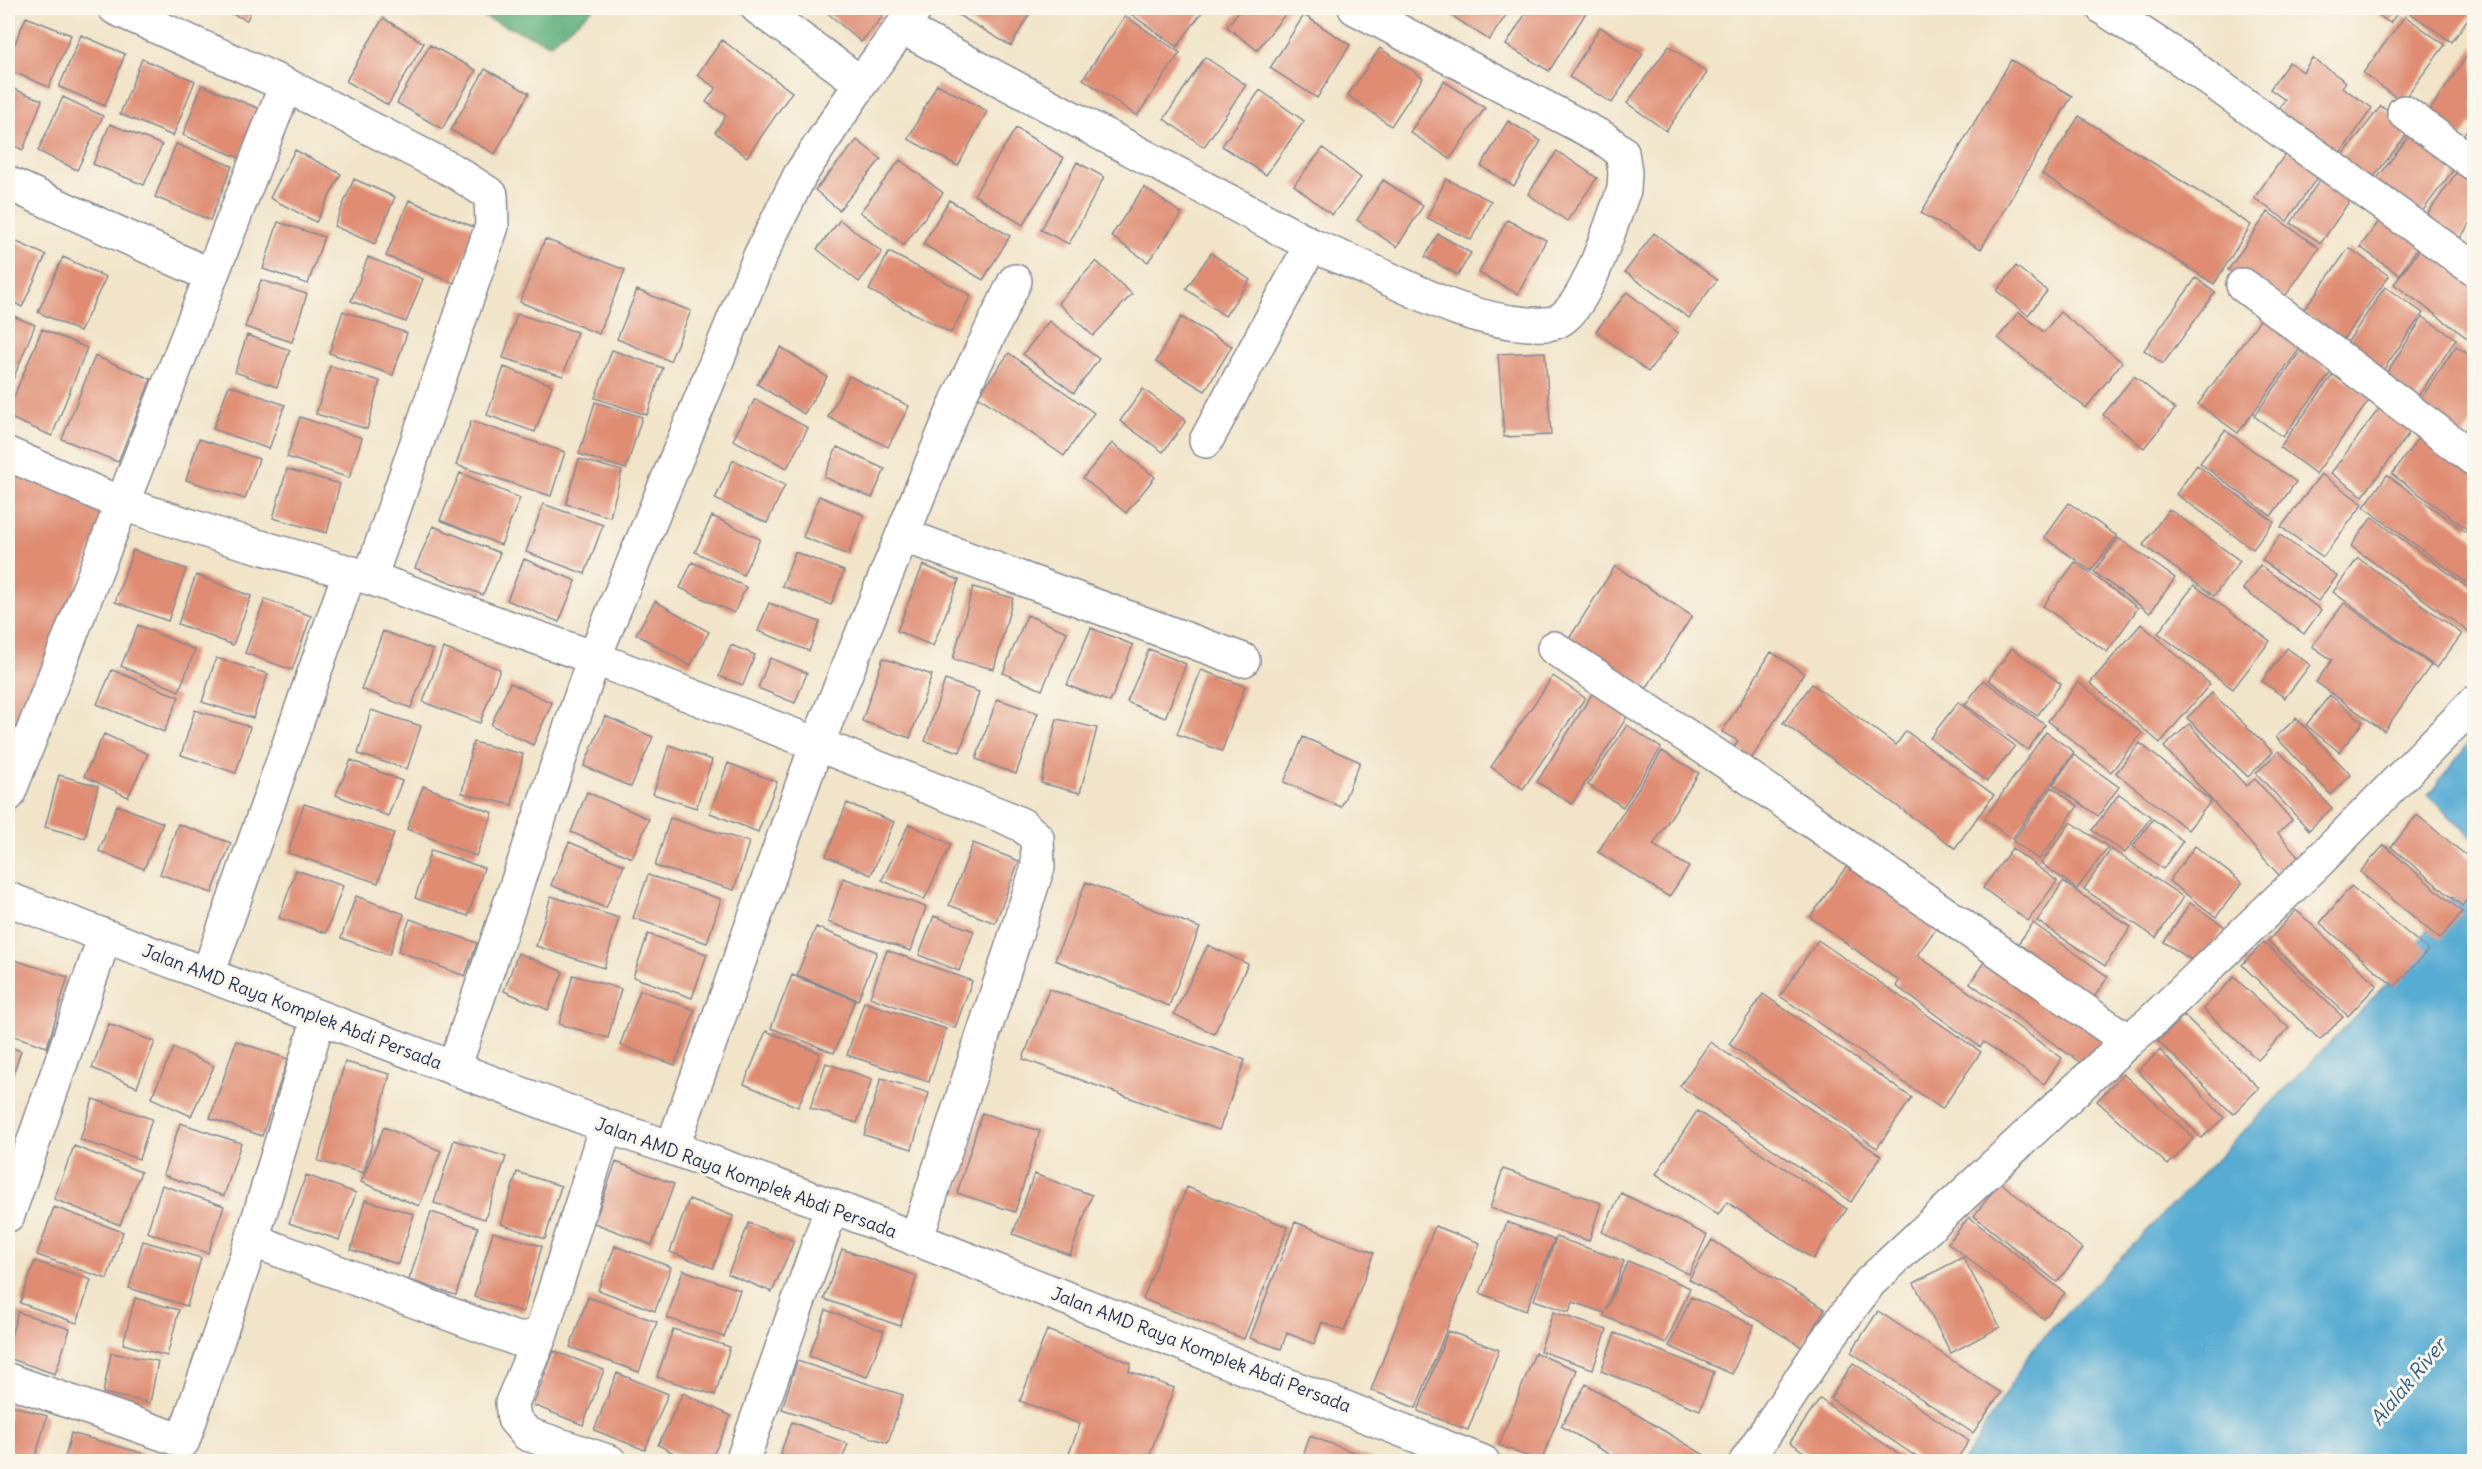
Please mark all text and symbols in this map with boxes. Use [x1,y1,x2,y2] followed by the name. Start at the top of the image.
[139,939,445,1074] street label: Jalan AMD Raya Komplek Abdi Persada
[592,1112,900,1243] street label: Jalan AMD Raya Komplek Abdi Persada
[1048,1282,1354,1417] street label: Jalan AMD Raya Komplek Abdi Persada
[2364,1331,2453,1430] water label: Alalak River

